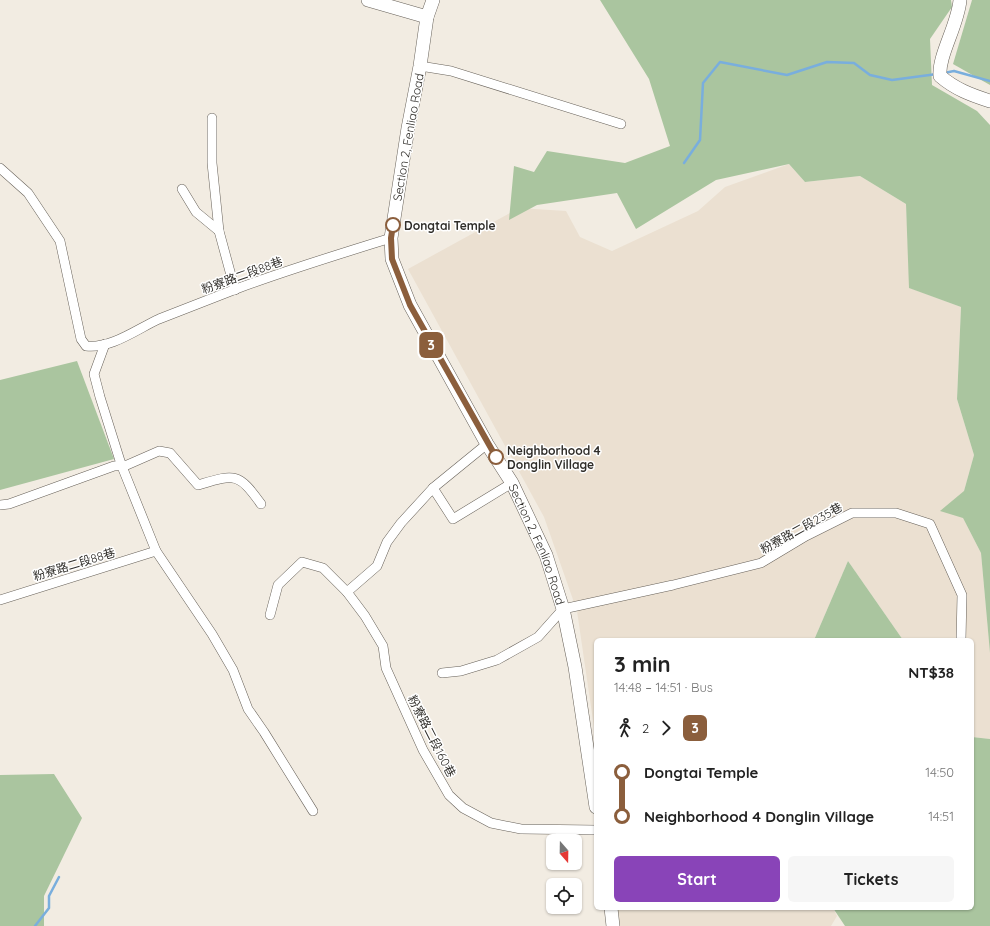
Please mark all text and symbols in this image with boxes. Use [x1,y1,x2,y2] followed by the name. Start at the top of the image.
[389,72,427,202] street label: Section 2, Fenliao Road
[385,217,401,233] marker: Dongtai Temple
[404,218,496,233] place label: Dongtai Temple
[200,253,284,297] street label: 粉寮路二段88巷
[418,332,444,358] line badge: 3
[427,336,435,354] text: 3
[507,443,601,472] place label: Neighborhood 4 Donglin Village
[488,449,504,465] marker: Neighborhood 4 Donglin Village
[506,481,569,606] street label: Section 2, Fenliao Road
[757,499,845,557] street label: 粉寮路二段235巷
[31,544,117,584] street label: 粉寮路二段88巷
[614,650,671,678] text: 3 min
[908,663,954,682] text: NT$38
[614,679,713,695] text: 14:48 – 14:51 · Bus
[405,692,459,780] street label: 粉寮路二段160巷
[614,717,636,739] icon: walk
[655,717,677,739] icon: forward
[691,719,699,737] text: 3
[642,720,649,736] text: 2
[644,763,758,782] text: Dongtai Temple
[925,764,954,780] text: 14:50
[644,807,874,826] text: Neighborhood 4 Donglin Village
[928,808,954,824] text: 14:51
[546,834,582,870] north arrow
[546,834,582,914] map controls
[614,856,780,902] button: Start
[788,856,954,902] button: Tickets
[546,878,582,914] button: locate

